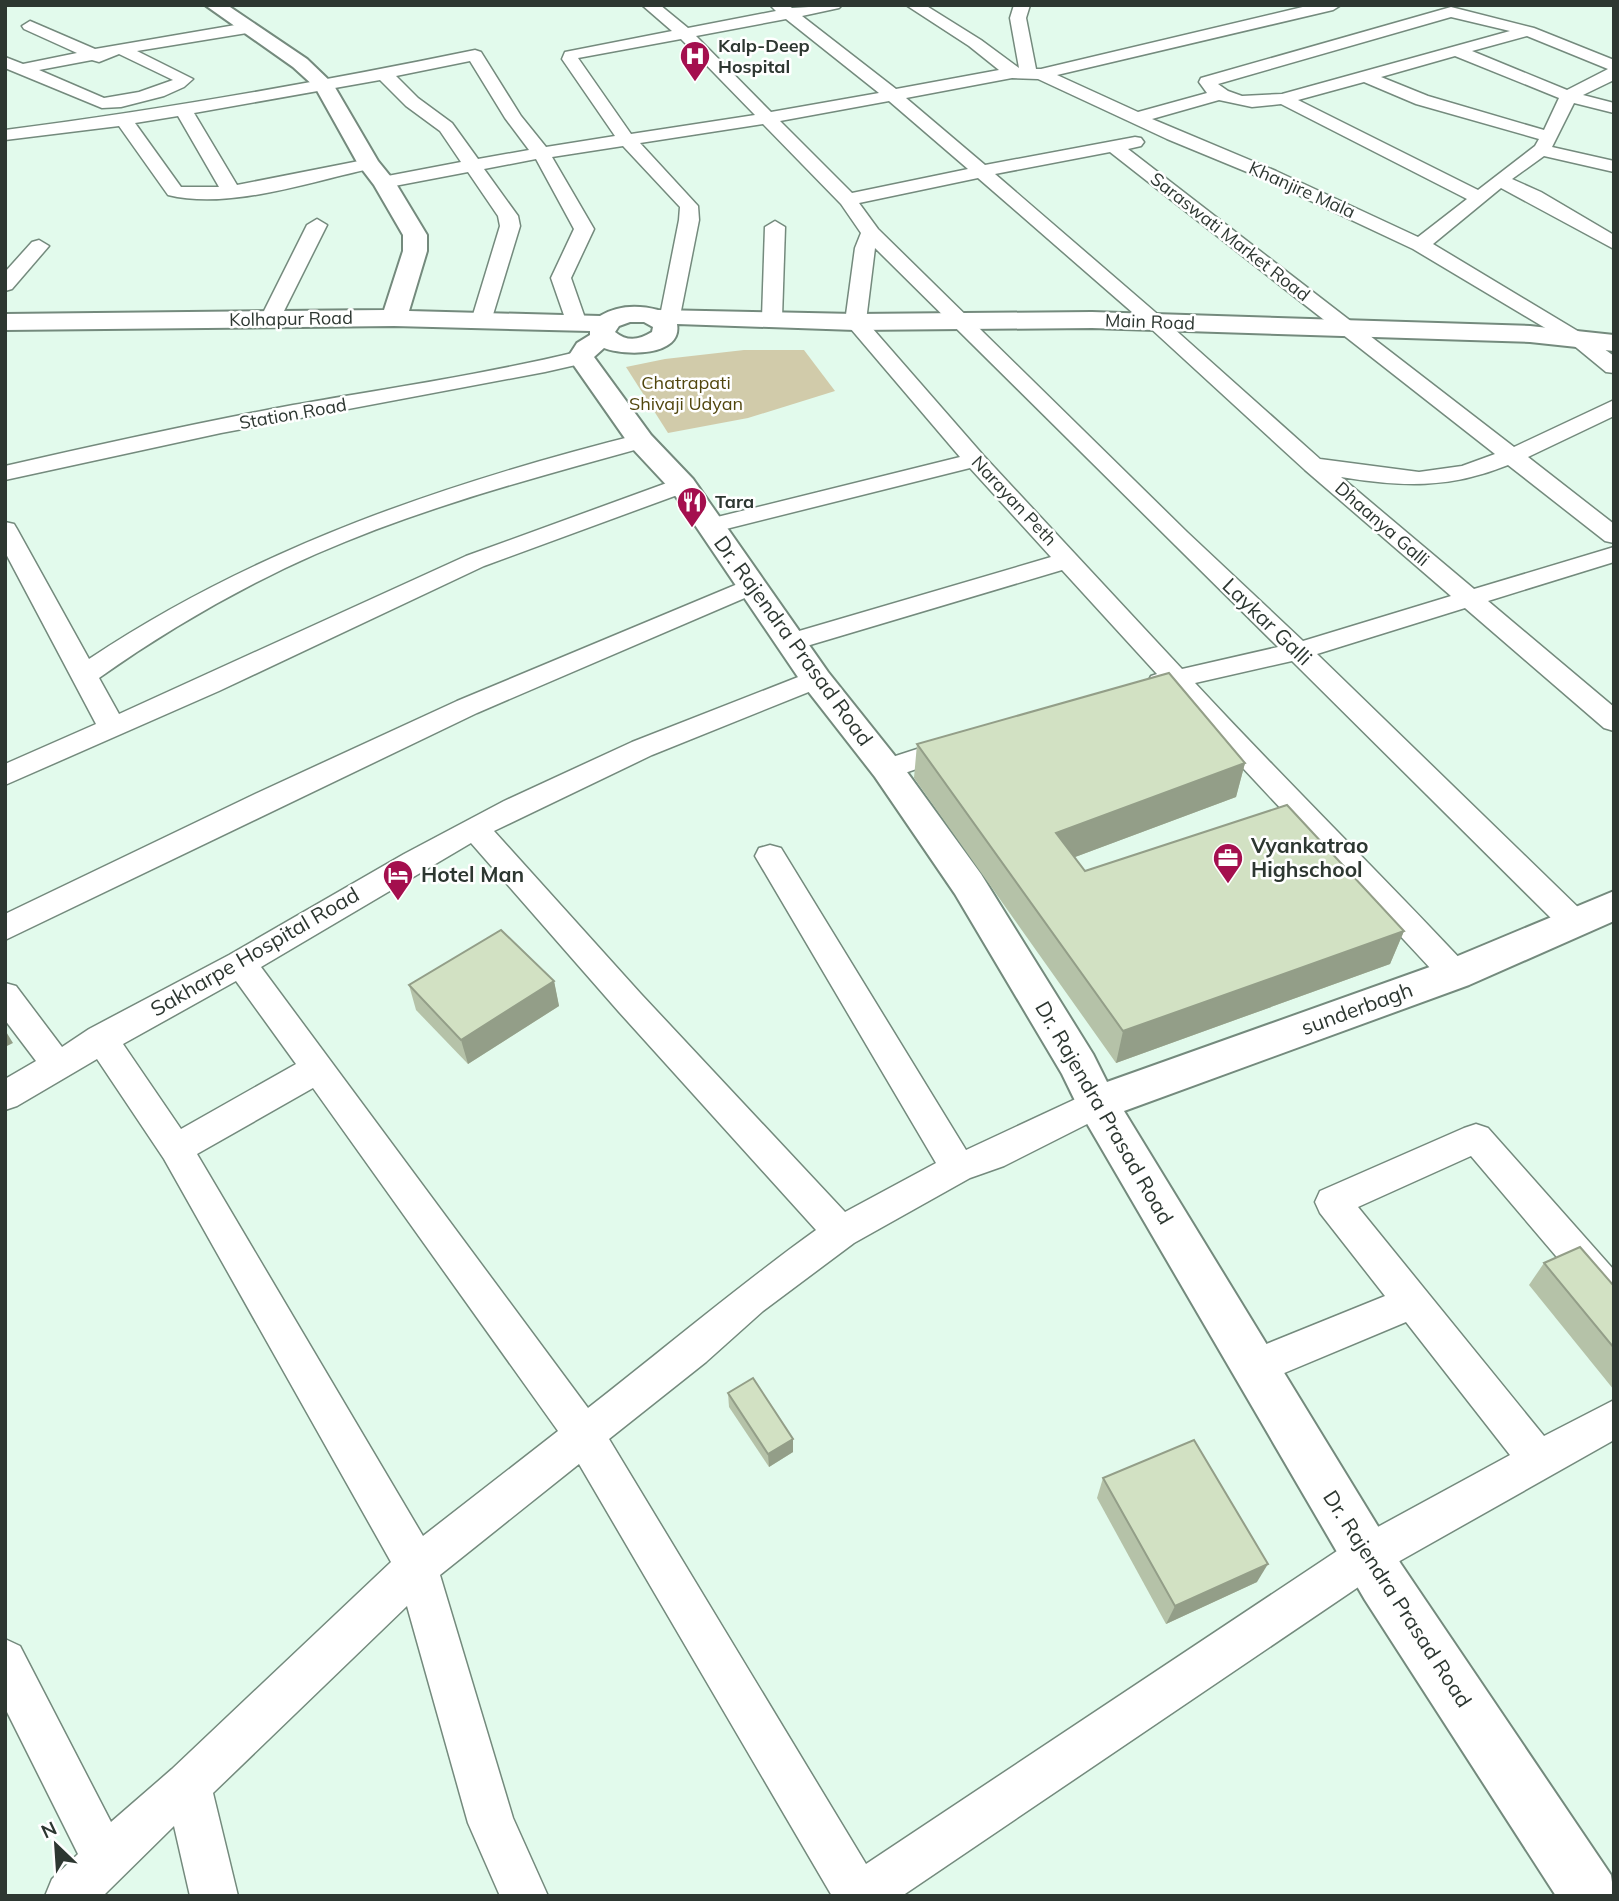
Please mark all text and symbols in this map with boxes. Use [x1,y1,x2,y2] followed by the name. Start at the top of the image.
[718,34,810,78] place label: Kalp-Deep Hospital
[678,39,712,83] hospital icon: Kalp-Deep Hospital
[1245,156,1359,223] street label: Khanjire Mala
[1146,167,1315,306] street label: Saraswati Market Road
[229,306,353,331] street label: Kolhapur Road
[1105,308,1195,335] street label: Main Road
[629,371,743,415] park label: Chatrapati Shivaji Udyan
[237,393,348,434] street label: Station Road
[967,451,1062,550] street label: Narayan Peth
[1330,476,1434,571] street label: Dhaanya Galli
[675,485,709,529] restaurant icon: Tara
[715,490,754,513] place label: Tara
[709,530,879,751] street label: Dr. Rajendra Prasad Road
[1217,572,1318,670] street label: Laykar Galli
[1250,832,1368,882] place label: Vyankatrao Highschool
[1211,841,1245,885] office icon: Vyankatrao Highschool
[381,858,415,902] hotel icon: Hotel Man
[421,861,524,887] place label: Hotel Man
[146,881,363,1022] street label: Sakharpe Hospital Road
[1297,976,1416,1040] street label: sunderbagh
[1030,996,1179,1229] street label: Dr. Rajendra Prasad Road
[1318,1485,1478,1712] street label: Dr. Rajendra Prasad Road
[21,1810,91,1880] north arrow
[37,1816,60,1844] text: N

